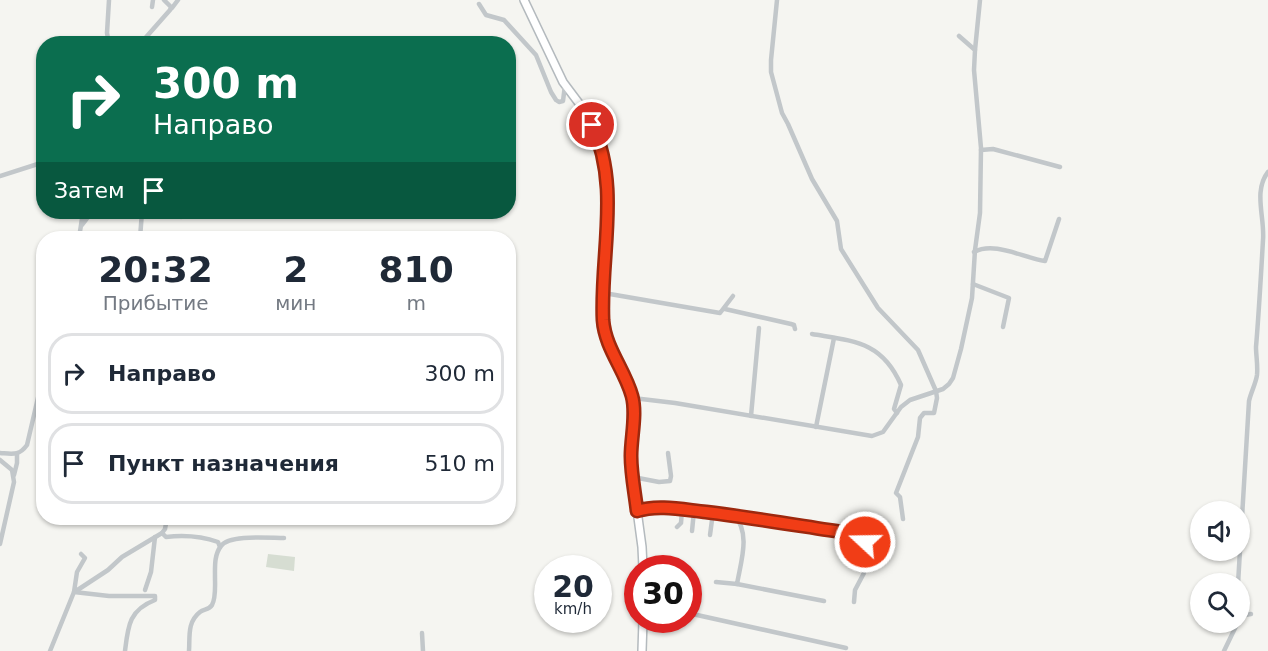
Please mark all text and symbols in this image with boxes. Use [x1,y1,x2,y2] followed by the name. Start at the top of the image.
[153,59,299,108] text: 300 m
[54,60,132,138] icon: right
[566,99,617,150] pin
[575,108,608,141] icon: arrive
[153,109,274,140] text: Направо
[137,174,170,207] icon: arrive
[54,178,125,203] text: Затем
[98,249,213,290] text: 20:32
[283,249,308,290] text: 2
[379,249,454,290] text: 810
[103,291,208,315] text: Прибытие
[275,291,316,315] text: мин
[406,291,426,315] text: m
[57,357,90,390] icon: right
[108,361,216,386] text: Направо
[425,361,495,386] text: 300 m
[57,447,90,480] icon: arrive
[108,451,339,476] text: Пункт назначения
[425,451,495,476] text: 510 m
[1190,501,1250,633] map controls
[1190,501,1250,561] button: sound
[833,510,897,574] position arrow
[624,555,702,633] speed limit sign: 30
[552,569,594,604] text: 20
[1190,573,1250,633] button: search
[554,600,592,618] text: km/h

